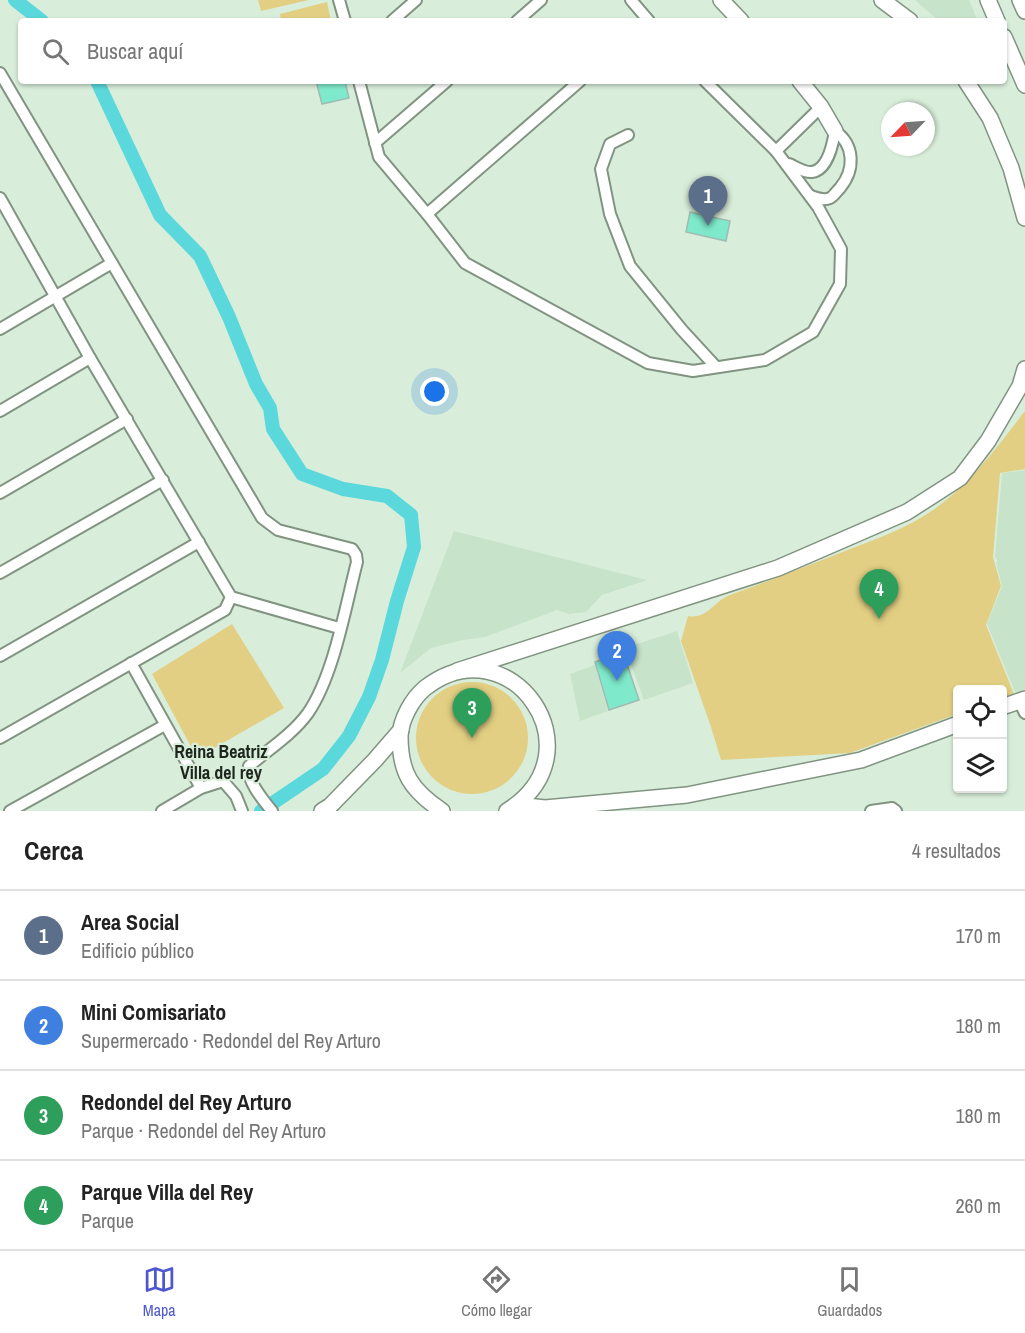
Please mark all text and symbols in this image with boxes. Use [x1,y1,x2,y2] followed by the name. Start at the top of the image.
[18,18,1007,84] search box
[39,35,72,68] icon: search
[87,36,183,66] text: Buscar aquí
[881,102,935,156] north arrow
[688,176,728,226] pin: 1
[420,377,449,406] your location
[860,570,898,619] pin: 4
[598,632,636,681] pin: 2
[953,685,1007,793] map controls
[953,685,1007,739] button: locate
[452,688,492,738] pin: 3
[174,739,268,785] district label: Reina Beatriz Villa del rey
[953,739,1007,793] button: layers
[24,833,83,868] text: Cerca
[912,837,1001,864] text: 4 resultados
[81,907,179,937] text: Area Social
[39,922,48,949] text: 1
[955,922,1001,949] text: 170 m
[81,937,194,964] text: Edificio público
[81,997,226,1027] text: Mini Comisariato
[39,1012,48,1039] text: 2
[955,1012,1001,1039] text: 180 m
[81,1027,381,1054] text: Supermercado · Redondel del Rey Arturo
[81,1087,292,1117] text: Redondel del Rey Arturo
[39,1102,48,1129] text: 3
[955,1102,1001,1129] text: 180 m
[81,1117,326,1144] text: Parque · Redondel del Rey Arturo
[81,1177,253,1207] text: Parque Villa del Rey
[39,1192,48,1219] text: 4
[955,1192,1001,1219] text: 260 m
[81,1207,134,1234] text: Parque
[143,1263,176,1321] tab: Mapa
[461,1263,532,1321] tab: Cómo llegar
[817,1263,882,1321] tab: Guardados

